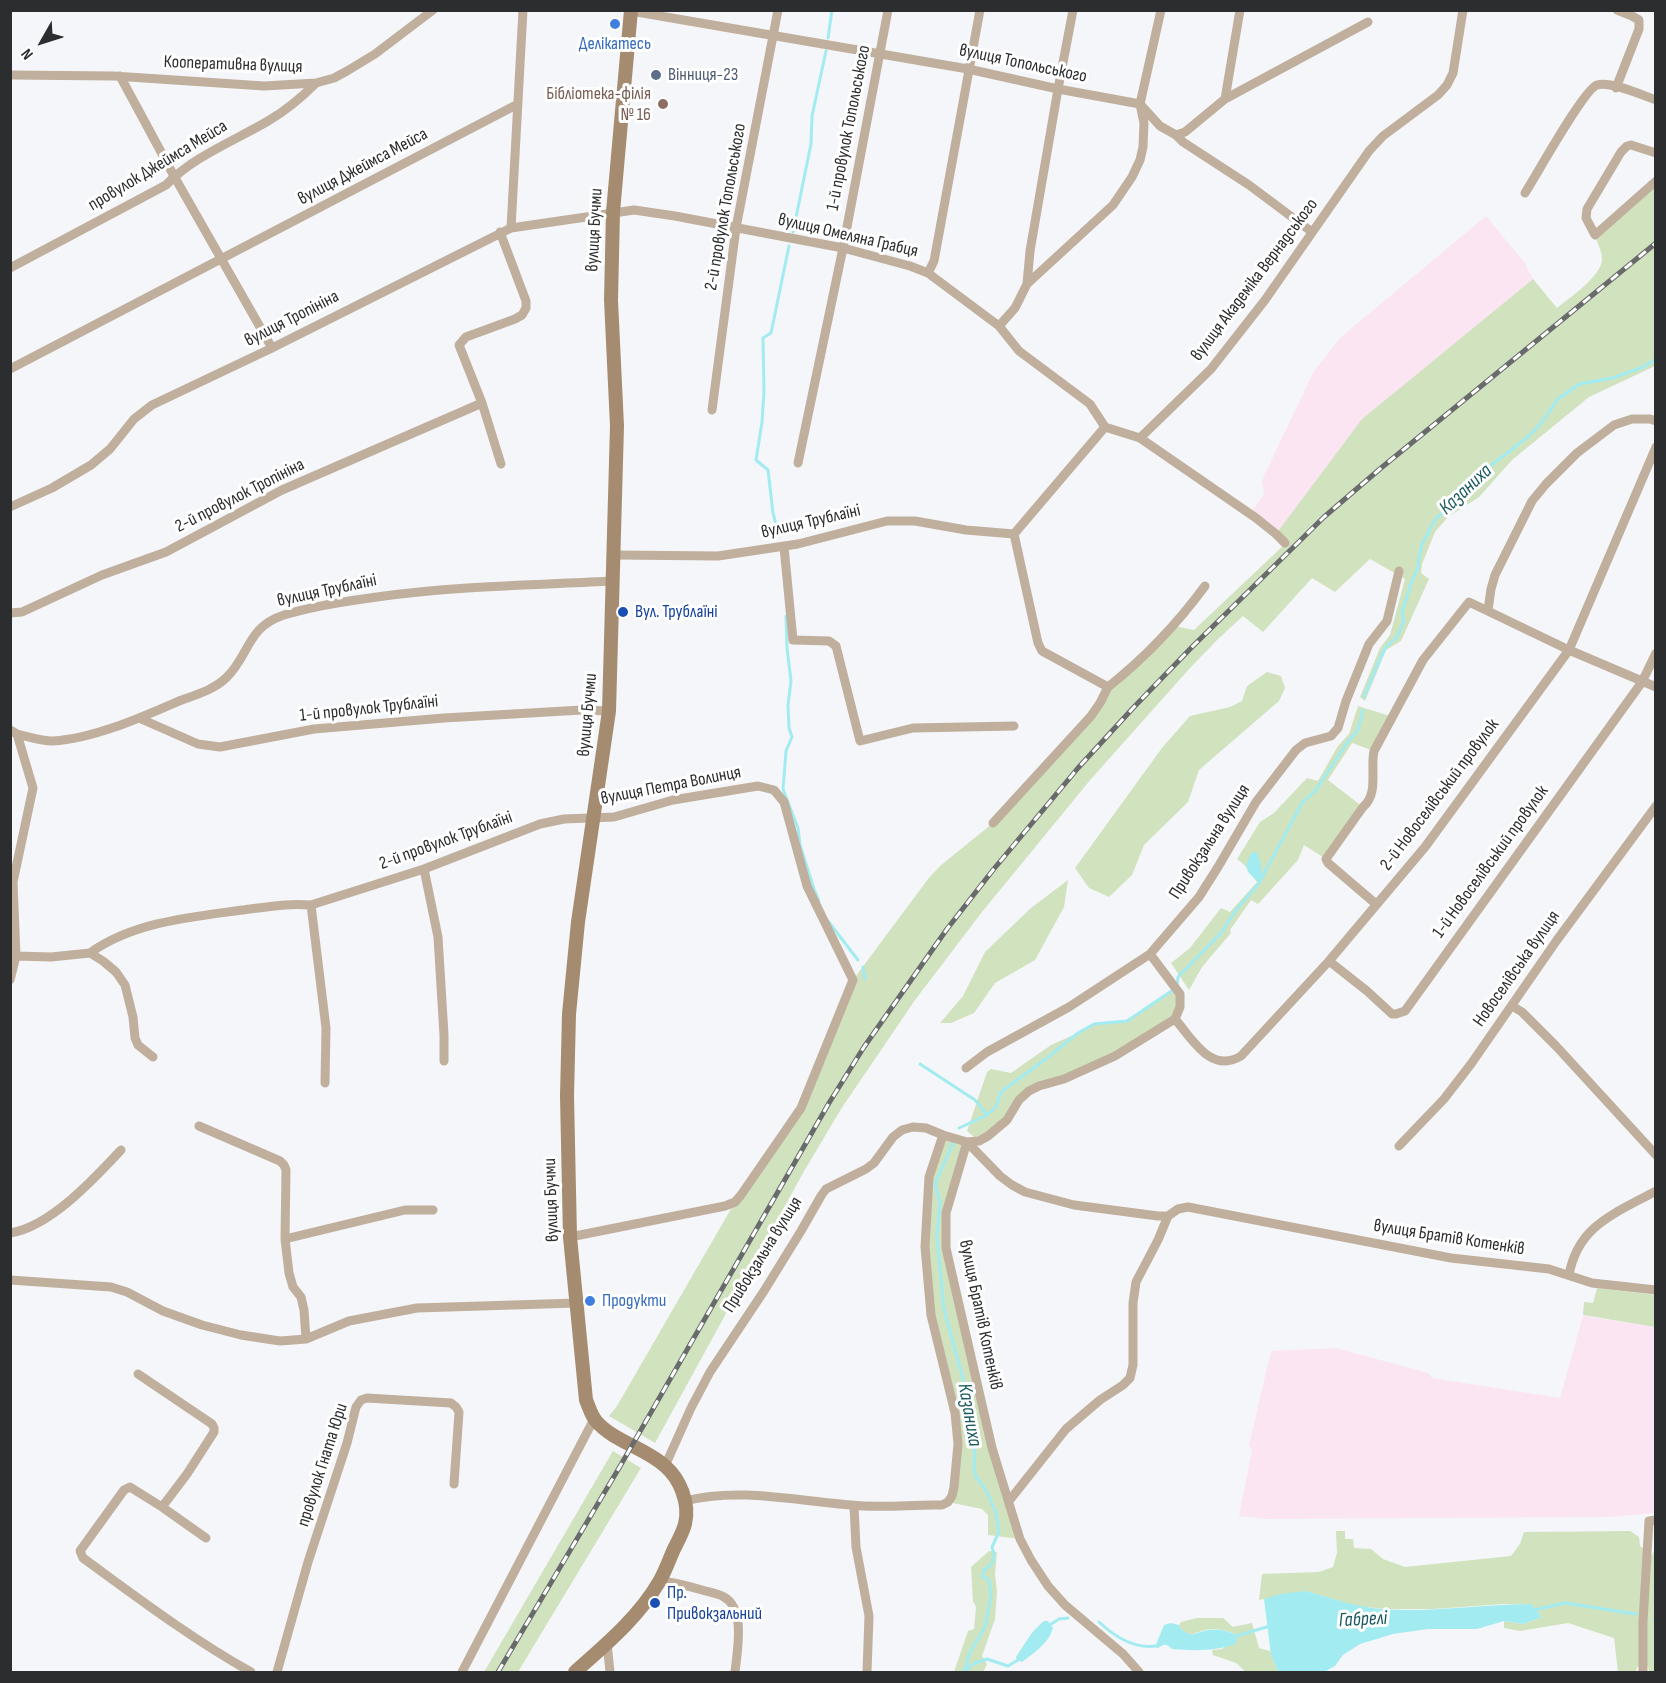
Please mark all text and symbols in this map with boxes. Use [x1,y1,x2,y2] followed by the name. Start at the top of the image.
[12,12,72,72] north arrow
[608,17,622,31] marker: Делікатесь
[579,33,651,55] place label: Делікатесь
[957,40,1089,88] street label: вулиця Топольського
[822,43,876,213] street label: 1-й провулок Топольського
[18,44,38,63] text: N
[163,52,303,78] street label: Кооперативна вулиця
[668,64,738,86] place label: Вінниця-23
[649,68,663,82] marker: Вінниця-23
[546,83,651,125] place label: Бібліотека-філія № 16
[656,97,670,111] marker: Бібліотека-філія № 16
[84,116,232,216] street label: провулок Джеймса Мейса
[701,122,751,292] street label: 2-й провулок Топольського
[294,124,432,210] street label: вулиця Джеймса Мейса
[582,188,608,272] street label: вулиця Бучми
[1187,195,1323,365] street label: вулиця Академіка Вернадського
[776,209,920,263] street label: вулиця Омеляна Грабця
[241,286,343,352] street label: вулиця Тропініна
[172,454,308,538] street label: 2-й провулок Тропініна
[1435,460,1497,520] water label: Казаниха
[759,500,863,544] street label: вулиця Трублаїні
[275,570,379,612] street label: вулиця Трублаїні
[635,601,718,623] place label: Вул. Трублаїні
[616,605,630,619] marker: Вул. Трублаїні
[574,672,602,758] street label: вулиця Бучми
[299,691,439,727] street label: 1-й провулок Трублаїні
[1376,715,1504,875] street label: 2-й Новоселівський провулок
[599,762,743,810] street label: вулиця Петра Волинця
[1165,781,1255,903] street label: Привокзальна вулиця
[1428,782,1554,942] street label: 1-й Новоселівський провулок
[376,807,516,875] street label: 2-й провулок Трублаїні
[1469,907,1565,1031] street label: Новоселівська вулиця
[540,1158,564,1242] street label: вулиця Бучми
[719,1193,807,1317] street label: Привокзальна вулиця
[1372,1215,1526,1261] street label: вулиця Братів Котенків
[954,1238,1006,1392] street label: вулиця Братів Котенків
[602,1290,666,1312] place label: Продукти
[583,1294,597,1308] marker: Продукти
[952,1382,986,1448] water label: Казаниха
[293,1401,353,1529] street label: провулок Гната Юри
[667,1582,762,1624] place label: Пр. Привокзальний
[648,1596,662,1610] marker: Пр. Привокзальний
[1338,1607,1388,1633] water label: Габрелі

